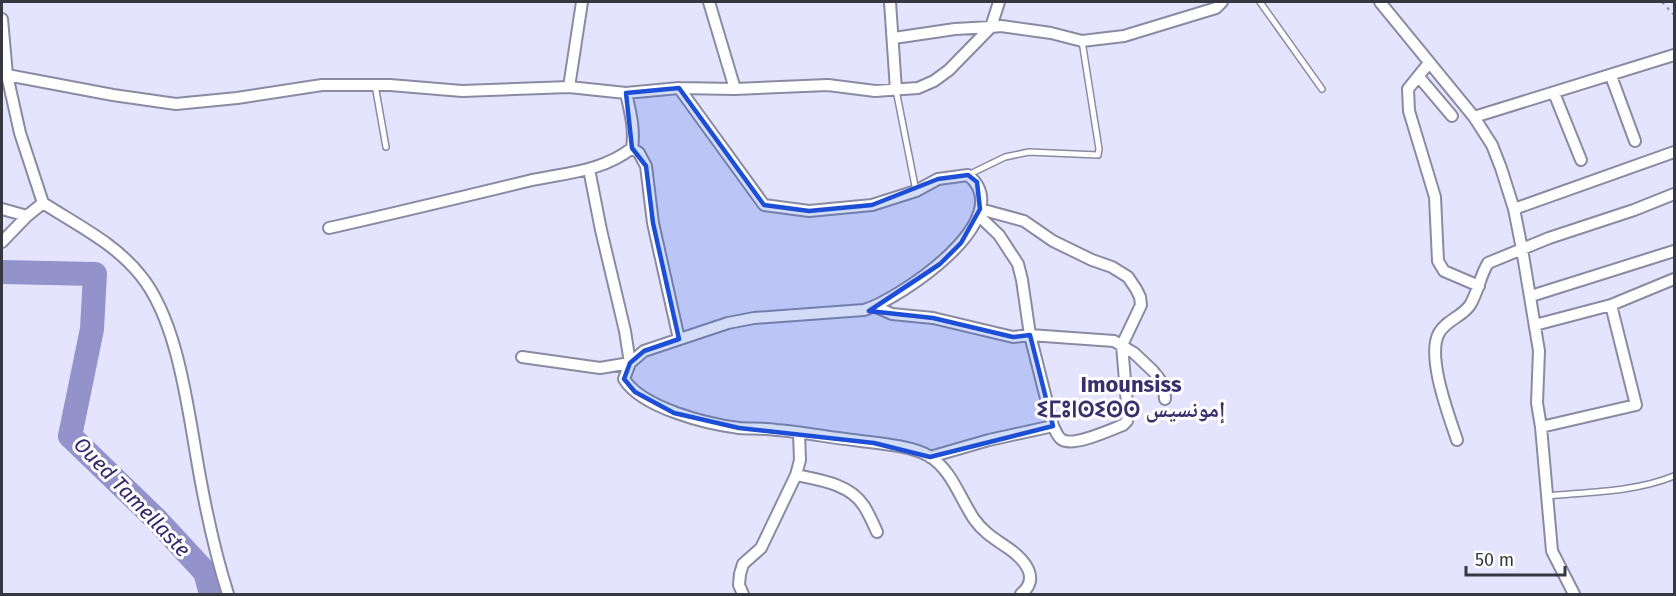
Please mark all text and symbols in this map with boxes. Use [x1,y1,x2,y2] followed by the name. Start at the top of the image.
[1037,371,1225,424] district label: Imounsiss ⵉⵎⵓⵏⵙⵉⵙⵙ إمونسيس
[68,432,196,562] water label: Oued Tamellaste
[1466,539,1565,577] scale bar
[1475,549,1514,571] text: 50 m

